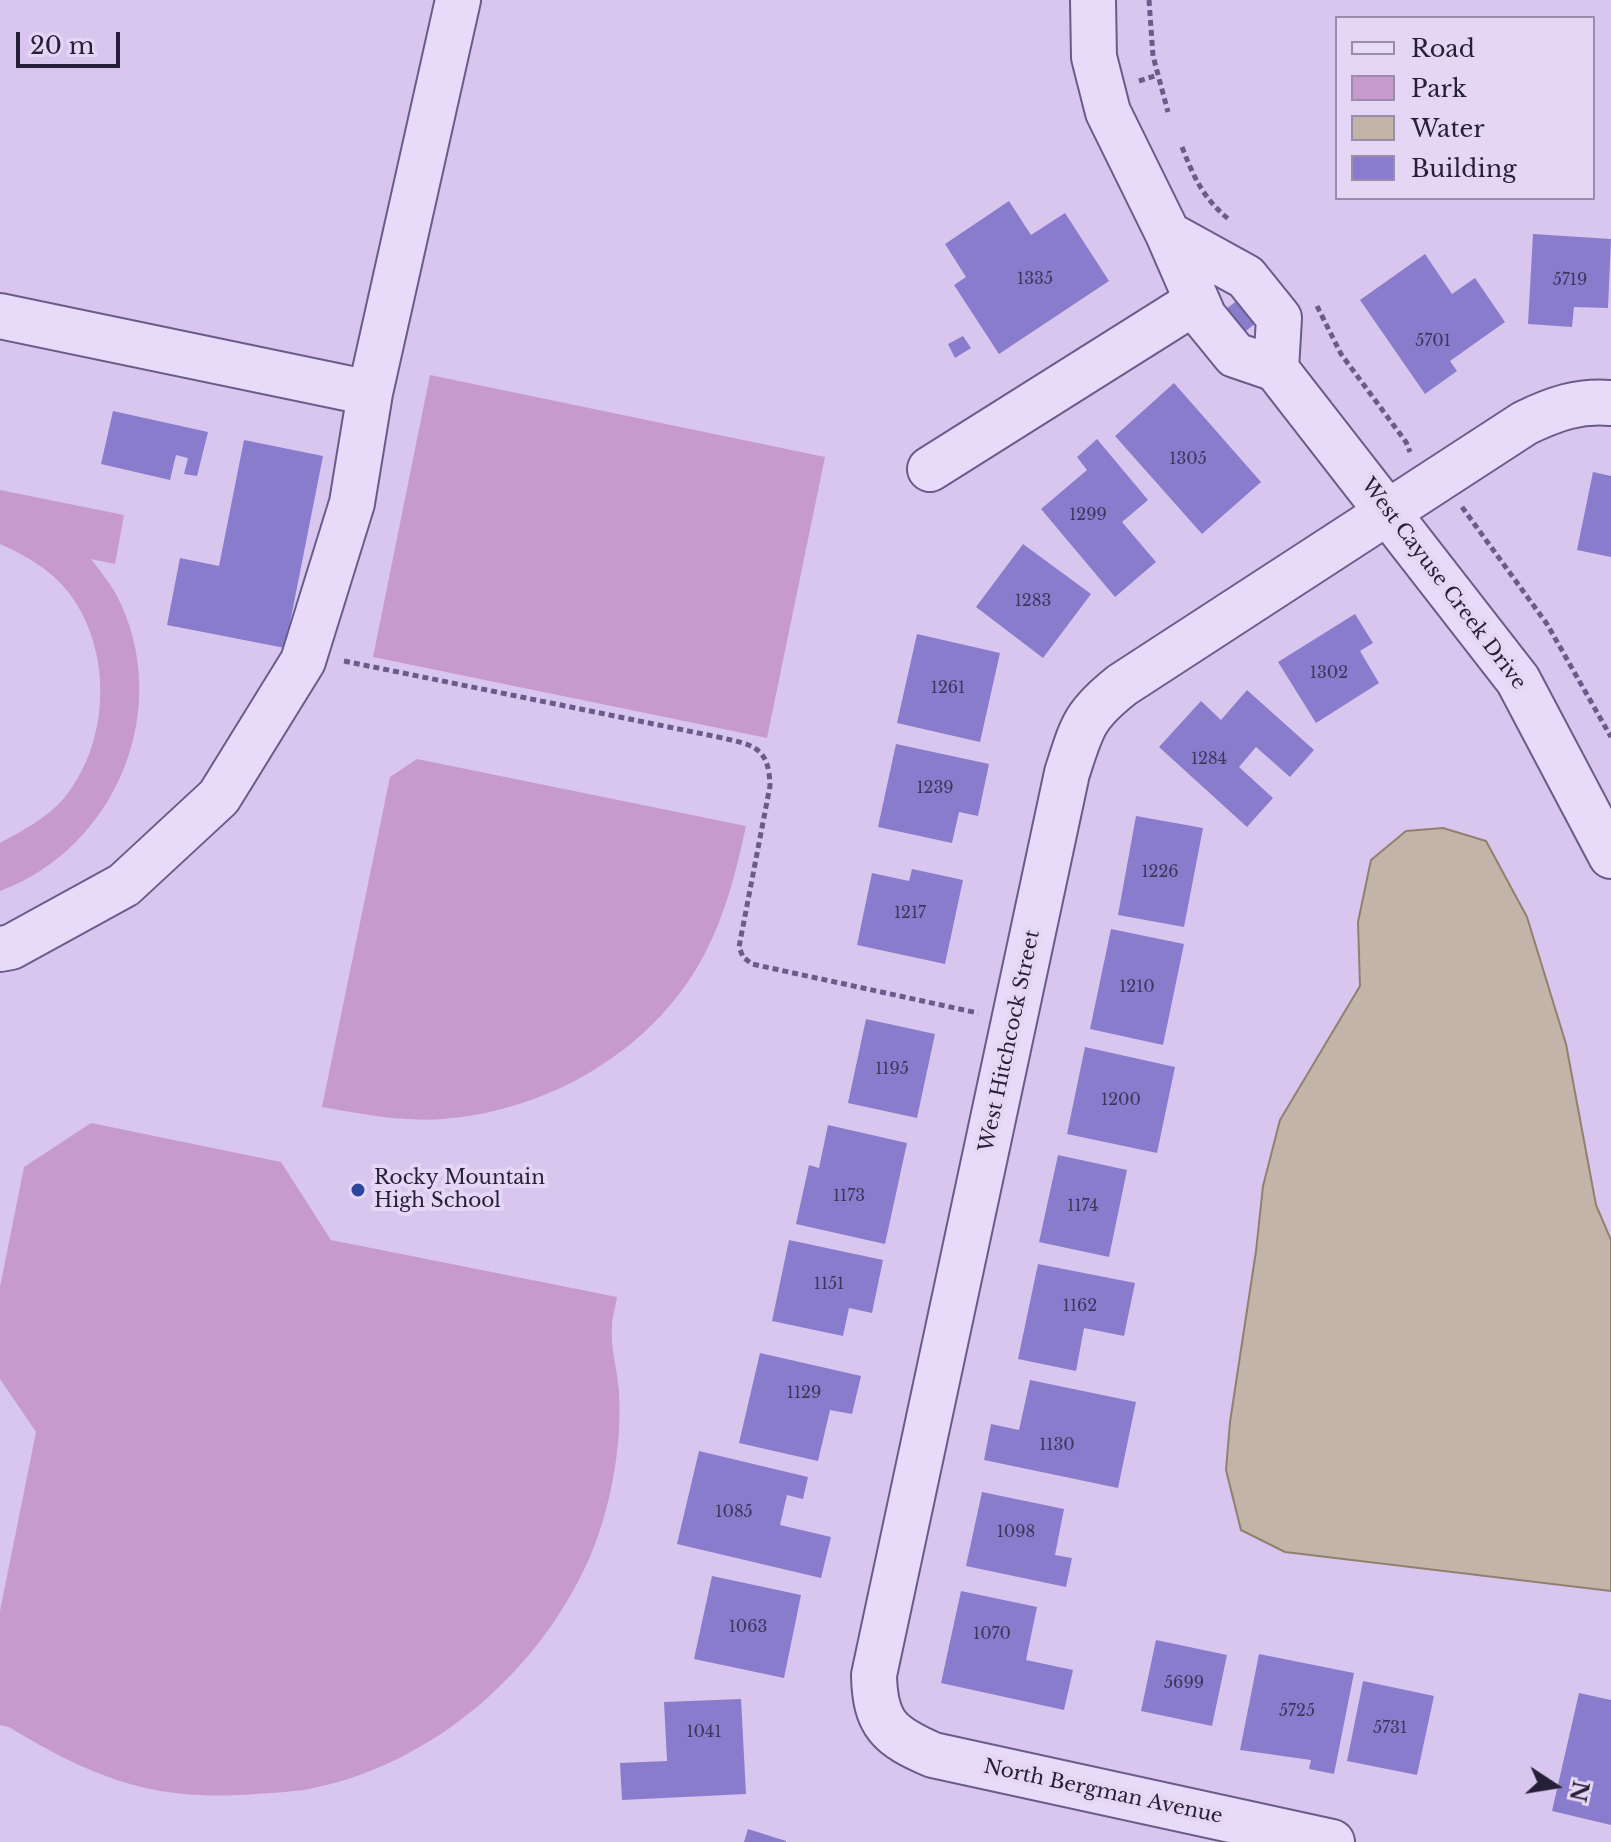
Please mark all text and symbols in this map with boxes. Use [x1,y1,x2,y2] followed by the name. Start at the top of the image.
[20,16,124,66] scale bar
[1335,16,1595,200] legend
[30,31,95,60] text: 20 m
[1411,34,1475,63] text: Road
[1411,74,1467,103] text: Park
[1411,114,1485,143] text: Water
[1411,154,1517,183] text: Building
[1017,269,1053,289] house number: 1335
[1553,270,1587,290] house number: 5719
[1415,331,1451,351] house number: 5701
[1169,449,1207,469] house number: 1305
[1356,474,1530,694] street label: West Cayuse Creek Drive
[1069,505,1107,525] house number: 1299
[1015,591,1051,611] house number: 1283
[1310,663,1348,683] house number: 1302
[931,678,965,698] house number: 1261
[1191,749,1227,769] house number: 1284
[916,778,954,798] house number: 1239
[1141,862,1179,882] house number: 1226
[894,903,926,923] house number: 1217
[975,928,1045,1154] street label: West Hitchcock Street
[1119,977,1155,997] house number: 1210
[875,1059,909,1079] house number: 1195
[1101,1090,1141,1110] house number: 1200
[374,1166,545,1213] place label: Rocky Mountain High School
[349,1181,367,1199] marker: Rocky Mountain High School
[833,1186,865,1206] house number: 1173
[1067,1196,1099,1216] house number: 1174
[814,1274,844,1294] house number: 1151
[1063,1296,1097,1316] house number: 1162
[787,1383,821,1403] house number: 1129
[1039,1435,1075,1455] house number: 1130
[715,1502,753,1522] house number: 1085
[997,1522,1035,1542] house number: 1098
[729,1617,767,1637] house number: 1063
[973,1624,1011,1644] house number: 1070
[1164,1673,1204,1693] house number: 5699
[1279,1701,1315,1721] house number: 5725
[1373,1718,1407,1738] house number: 5731
[686,1722,722,1742] house number: 1041
[1515,1746,1595,1826] north arrow
[981,1755,1225,1829] street label: North Bergman Avenue
[1564,1778,1594,1804] text: N

